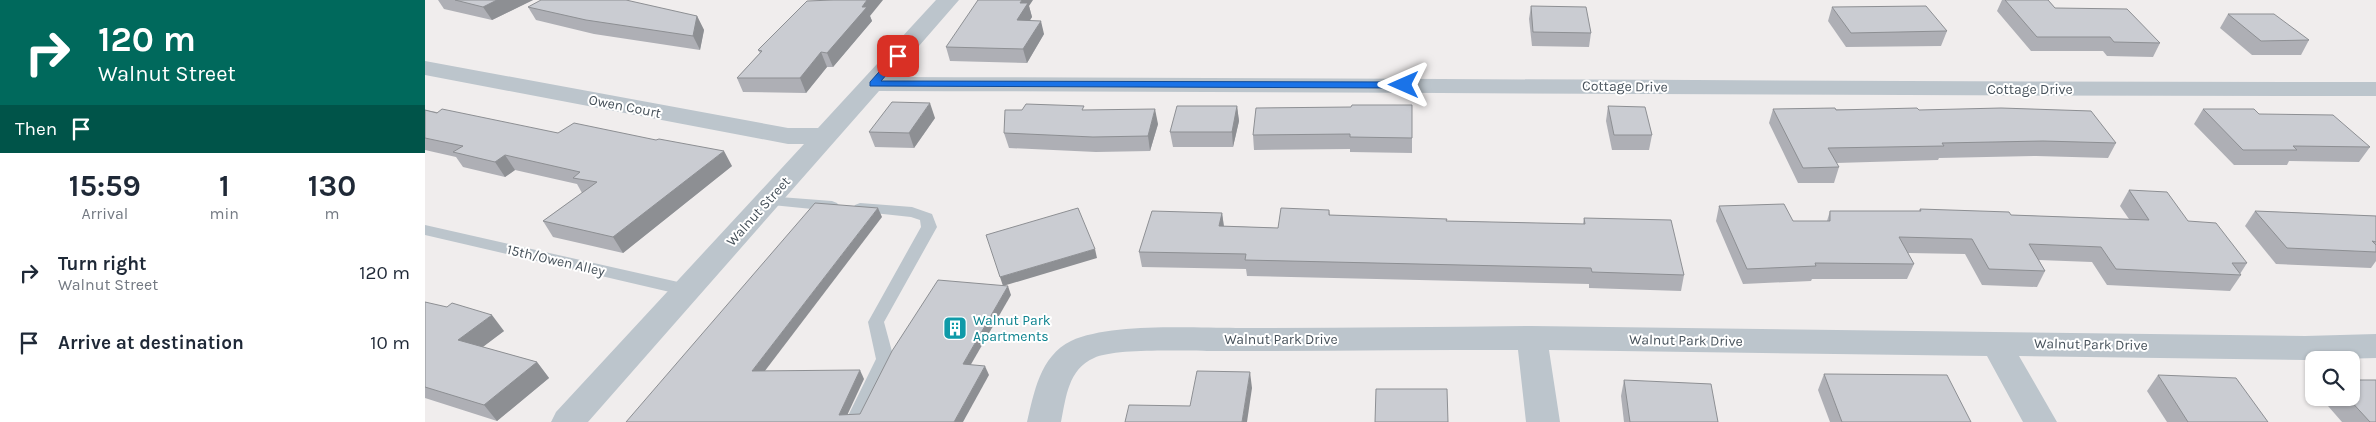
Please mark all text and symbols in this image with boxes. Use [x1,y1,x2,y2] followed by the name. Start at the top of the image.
[98,19,196,60] text: 120 m
[15,20,80,85] icon: right
[877,35,919,77] pin
[884,42,912,70] icon: arrive
[1377,58,1429,110] position arrow
[98,61,236,87] text: Walnut Street
[1582,77,1668,96] street label: Cottage Drive
[1987,81,2073,98] street label: Cottage Drive
[587,91,662,122] street label: Owen Court
[67,115,95,143] icon: arrive
[15,118,57,140] text: Then
[69,168,141,204] text: 15:59
[219,168,230,204] text: 1
[308,168,356,204] text: 130
[723,173,794,250] street label: Walnut Street
[81,204,128,223] text: Arrival
[210,204,239,223] text: min
[325,204,339,223] text: m
[505,241,607,280] street label: 15th/Owen Alley
[58,253,147,275] text: Turn right
[15,259,43,287] icon: right
[359,262,410,284] text: 120 m
[58,275,158,294] text: Walnut Street
[973,312,1051,345] place label: Walnut Park Apartments
[942,315,968,341] building icon: Walnut Park Apartments
[15,329,43,357] icon: arrive
[1224,331,1338,348] street label: Walnut Park Drive
[1629,331,1743,350] street label: Walnut Park Drive
[58,332,244,354] text: Arrive at destination
[370,332,410,354] text: 10 m
[2034,335,2148,354] street label: Walnut Park Drive
[2305,351,2360,406] map controls
[2305,351,2360,406] button: search

